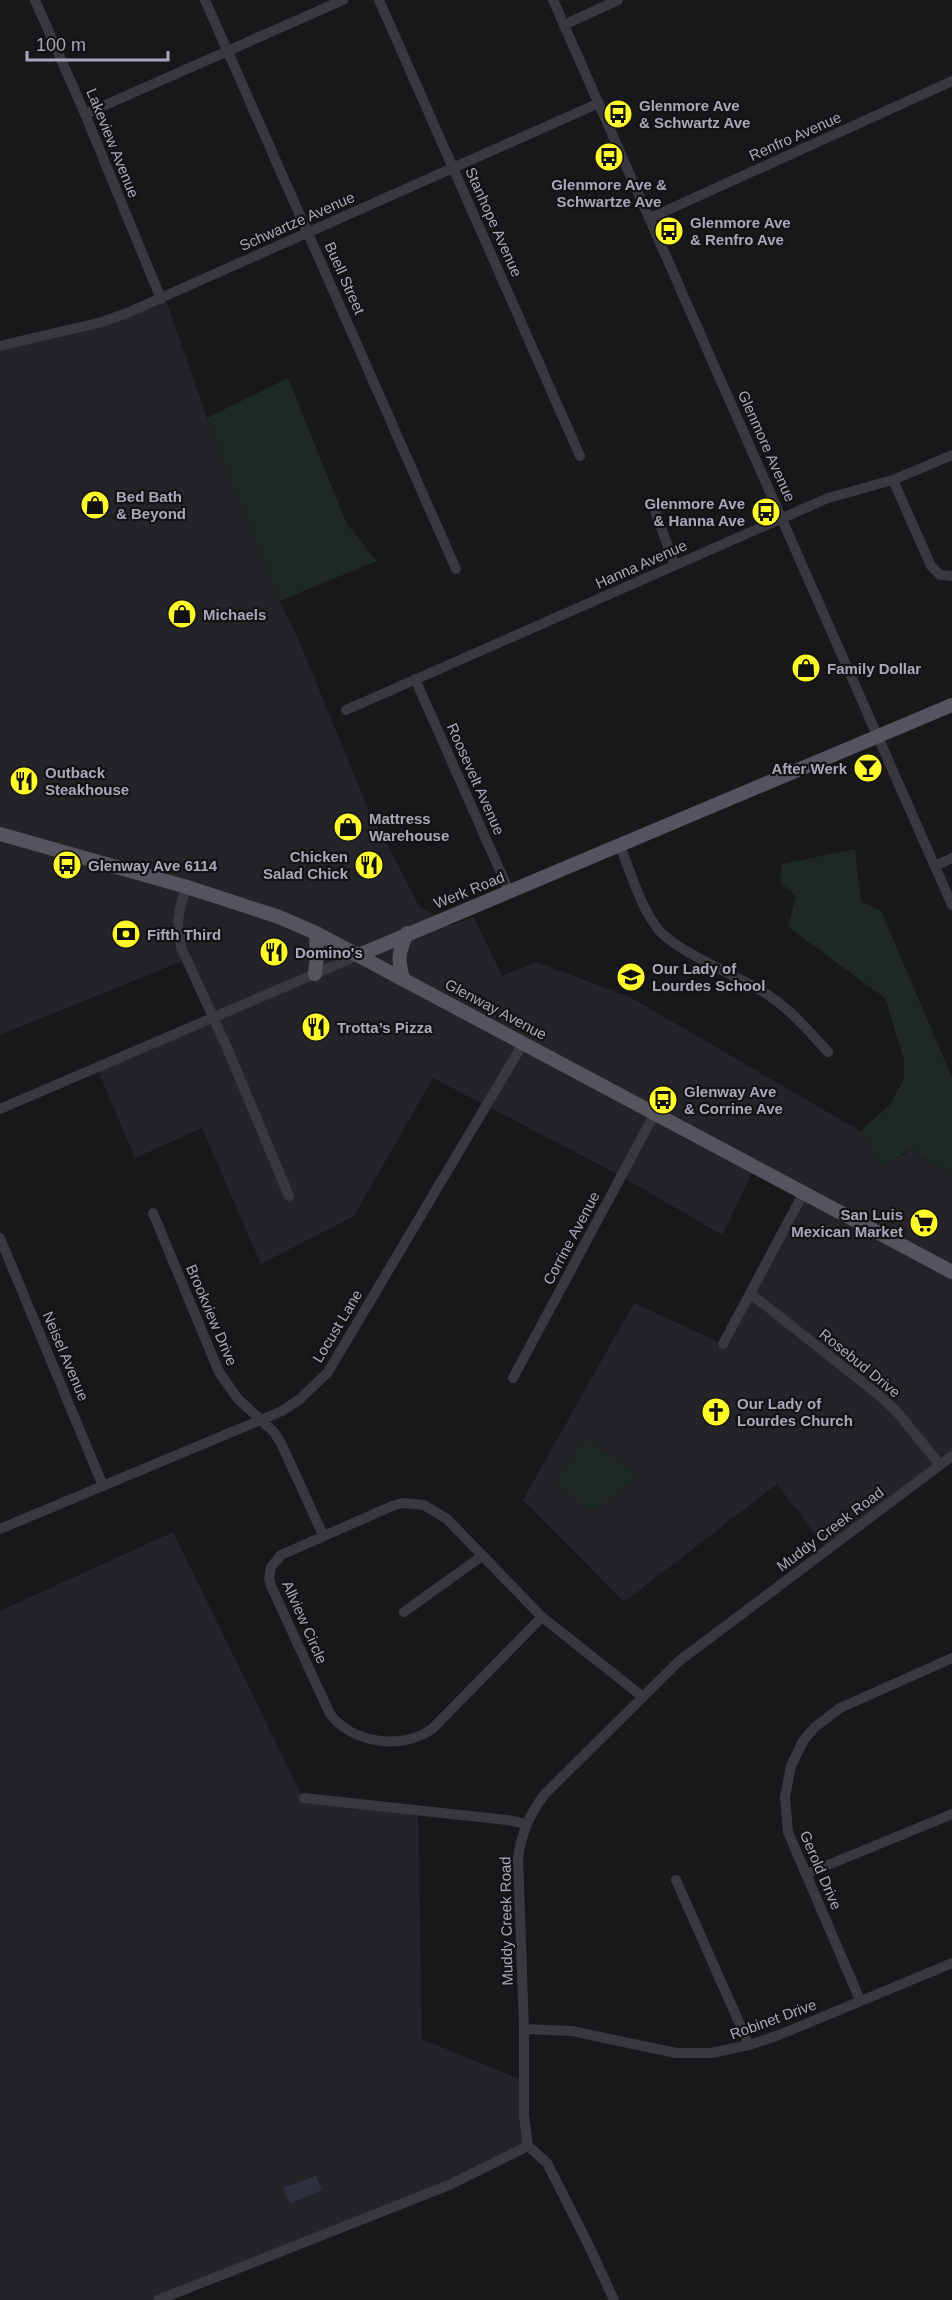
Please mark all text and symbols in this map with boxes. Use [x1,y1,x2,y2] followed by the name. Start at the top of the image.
[27,24,168,62] scale bar
[36,35,86,55] text: 100 m
[83,86,143,200] street label: Lakeview Avenue
[639,97,750,131] place label: Glenmore Ave & Schwartz Ave
[602,98,634,130] bus stop icon: Glenmore Ave & Schwartz Ave
[746,108,844,164] street label: Renfro Avenue
[593,141,625,173] bus stop icon: Glenmore Ave & Schwartze Ave
[462,165,526,279] street label: Stanhope Avenue
[551,176,667,210] place label: Glenmore Ave & Schwartze Ave
[237,188,357,254] street label: Schwartze Avenue
[690,214,791,248] place label: Glenmore Ave & Renfro Ave
[653,215,685,247] bus stop icon: Glenmore Ave & Renfro Ave
[321,239,369,318] street label: Buell Street
[735,388,799,504] street label: Glenmore Avenue
[116,488,186,522] place label: Bed Bath & Beyond
[79,489,111,521] shop icon: Bed Bath & Beyond
[644,495,745,529] place label: Glenmore Ave & Hanna Ave
[750,496,782,528] bus stop icon: Glenmore Ave & Hanna Ave
[593,536,689,592] street label: Hanna Avenue
[166,598,198,630] shop icon: Michaels
[203,606,266,623] place label: Michaels
[790,652,822,684] shop icon: Family Dollar
[827,660,921,677] place label: Family Dollar
[444,720,508,838] street label: Roosevelt Avenue
[852,752,884,784] bar icon: After Werk
[771,760,848,777] place label: After Werk
[45,764,129,798] place label: Outback Steakhouse
[8,765,40,797] restaurant icon: Outback Steakhouse
[369,810,449,844] place label: Mattress Warehouse
[332,811,364,843] shop icon: Mattress Warehouse
[263,848,349,882] place label: Chicken Salad Chick
[51,849,83,881] bus stop icon: Glenway Ave 6114
[353,849,385,881] restaurant icon: Chicken Salad Chick
[88,857,218,874] place label: Glenway Ave 6114
[431,868,507,912] street label: Werk Road
[110,918,142,950] bank icon: Fifth Third
[147,926,221,943] place label: Fifth Third
[258,936,290,968] restaurant icon: Domino's
[295,944,363,961] place label: Domino's
[652,960,765,994] place label: Our Lady of Lourdes School
[615,961,647,993] school or university icon: Our Lady of Lourdes School
[442,975,550,1043] street label: Glenway Avenue
[300,1011,332,1043] restaurant icon: Trotta’s Pizza
[337,1019,433,1036] place label: Trotta’s Pizza
[684,1083,783,1117] place label: Glenway Ave & Corrine Ave
[647,1084,679,1116] bus stop icon: Glenway Ave & Corrine Ave
[539,1188,603,1288] street label: Corrine Avenue
[791,1206,903,1240] place label: San Luis Mexican Market
[908,1207,940,1239] supermarket icon: San Luis Mexican Market
[183,1262,241,1368] street label: Brookview Drive
[309,1287,365,1365] street label: Locust Lane
[39,1309,93,1403] street label: Neisel Avenue
[816,1325,904,1401] street label: Rosebud Drive
[737,1395,853,1429] place label: Our Lady of Lourdes Church
[700,1396,732,1428] church icon: Our Lady of Lourdes Church
[773,1483,887,1575] street label: Muddy Creek Road
[279,1578,331,1666] street label: Allview Circle
[797,1828,845,1912] street label: Gerold Drive
[496,1856,516,1986] street label: Muddy Creek Road
[727,1995,819,2043] street label: Robinet Drive

